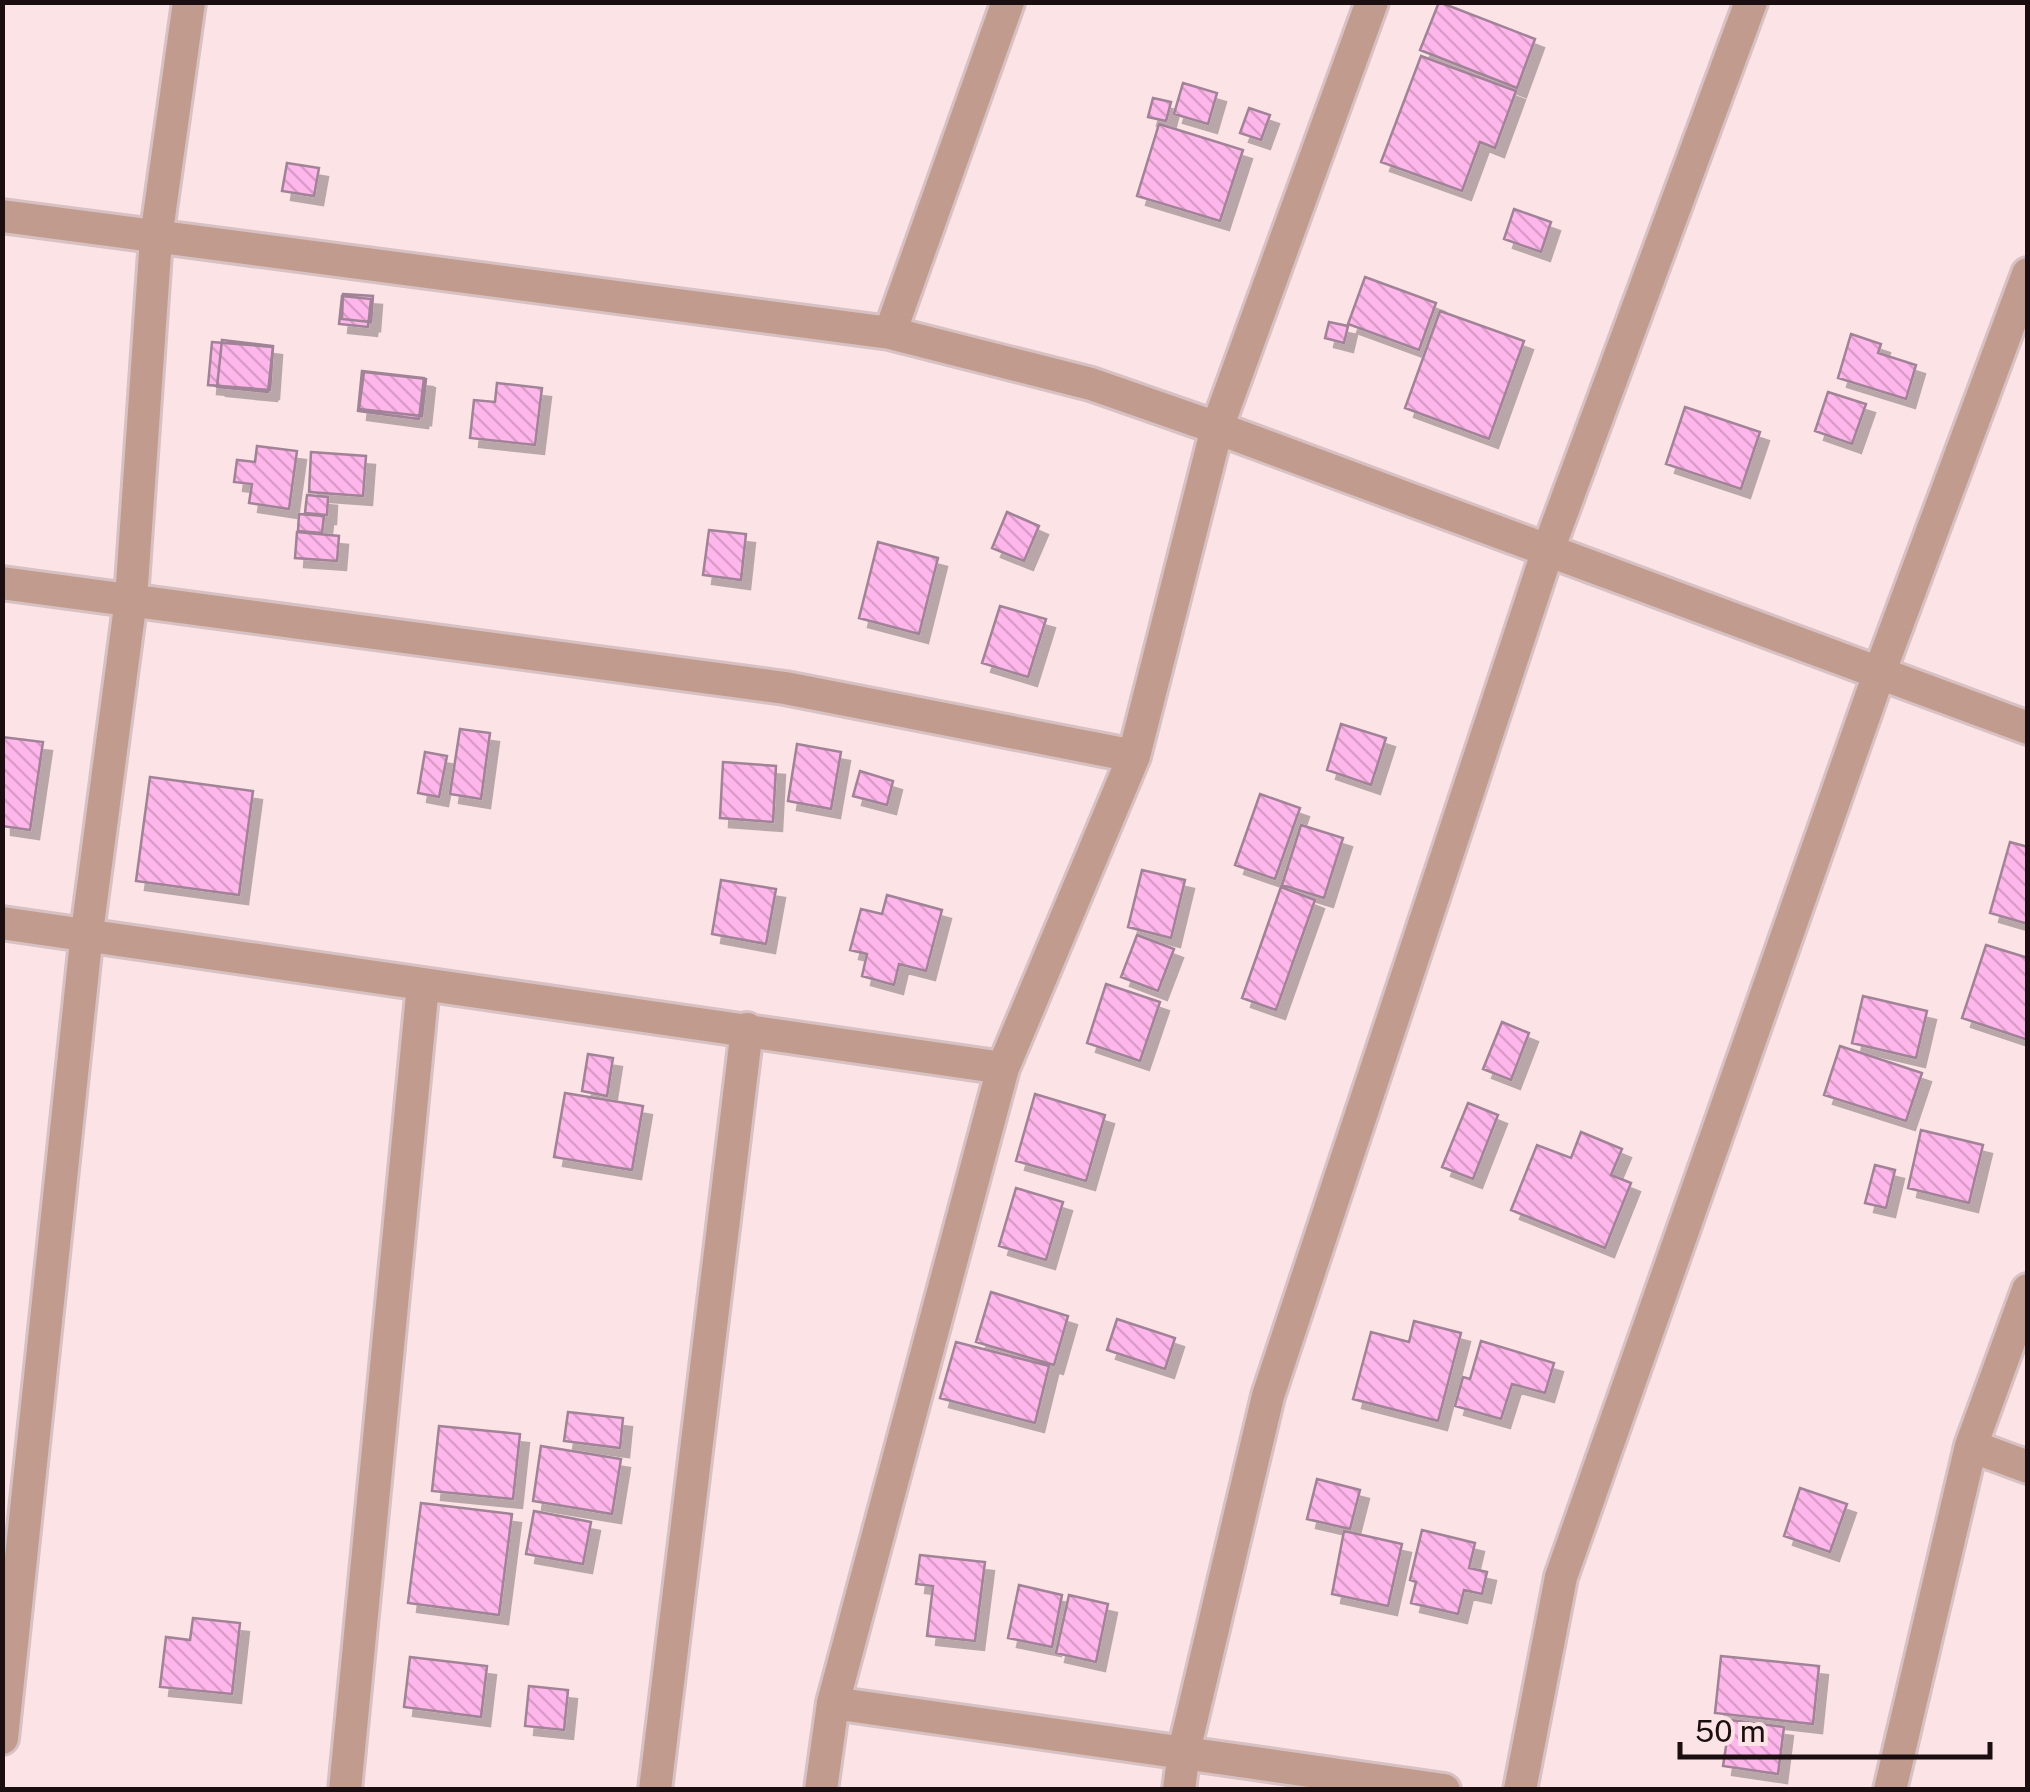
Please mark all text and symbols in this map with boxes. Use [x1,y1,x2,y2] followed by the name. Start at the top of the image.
[1680,1697,1990,1759] scale bar
[1695,1713,1766,1749] text: 50 m

